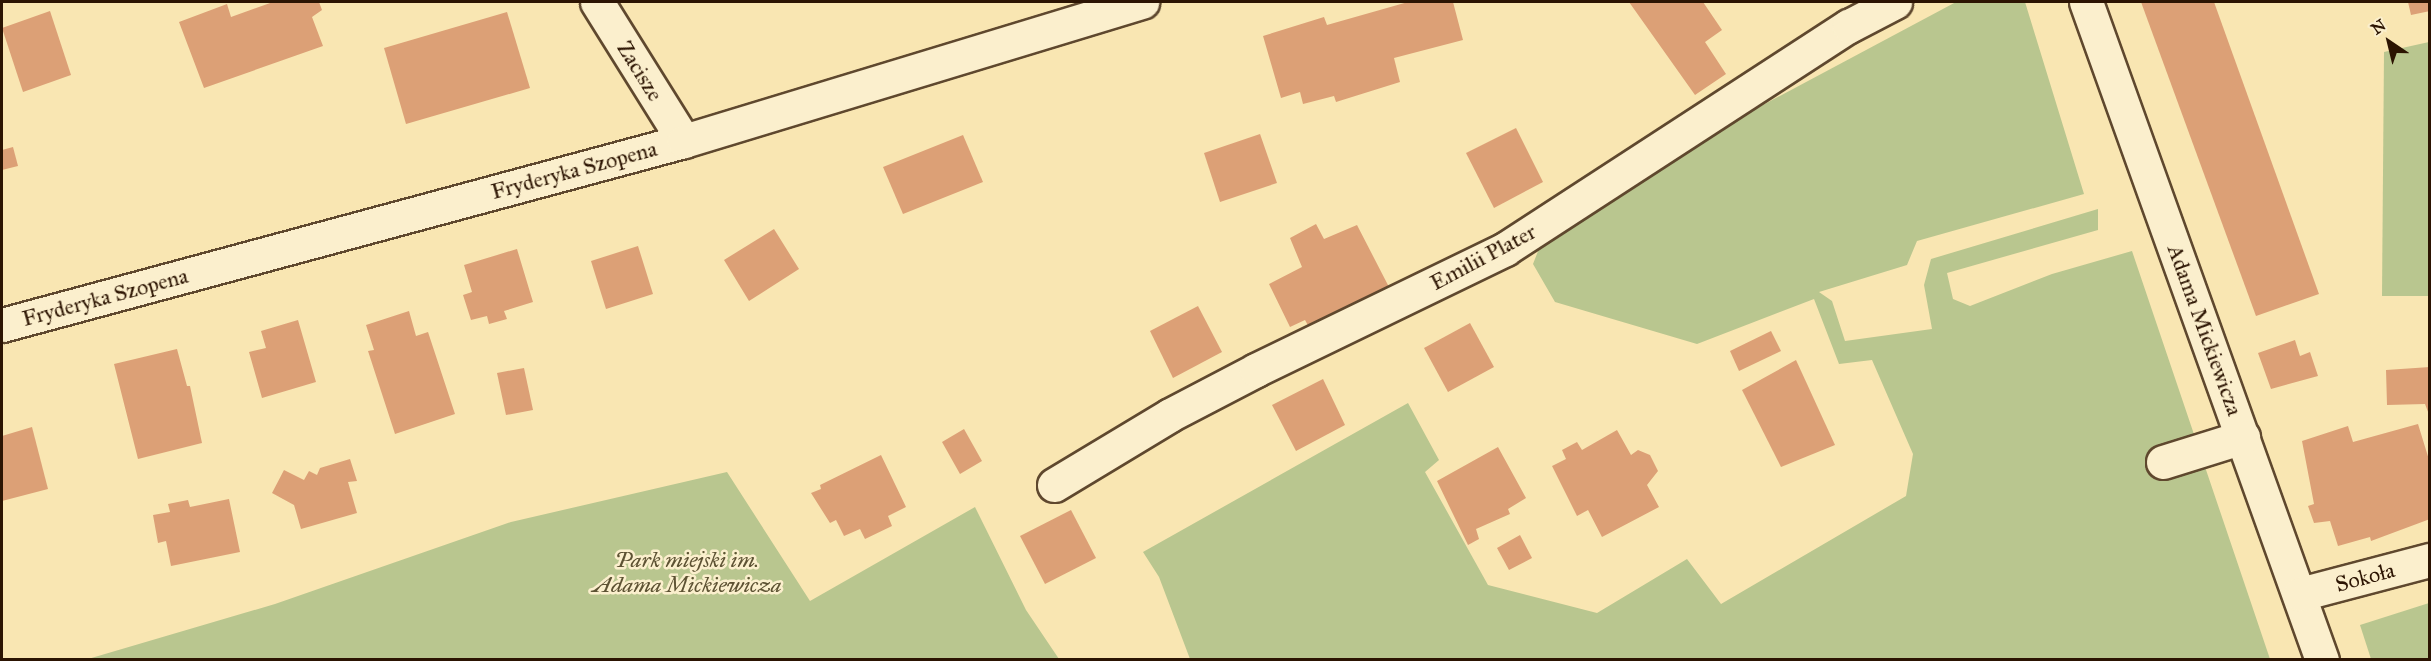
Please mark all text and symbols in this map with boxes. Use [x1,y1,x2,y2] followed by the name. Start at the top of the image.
[2359,12,2419,72] north arrow
[2367,15,2389,39] text: N
[611,36,669,106] street label: Zacisze
[488,135,660,205] street label: Fryderyka Szopena
[1426,218,1540,296] street label: Emilii Plater
[2162,241,2248,419] street label: Adama Mickiewicza
[19,262,191,332] street label: Fryderyka Szopena
[593,546,781,598] park label: Park miejski im. Adama Mickiewicza
[2333,556,2397,598] street label: Sokoła

